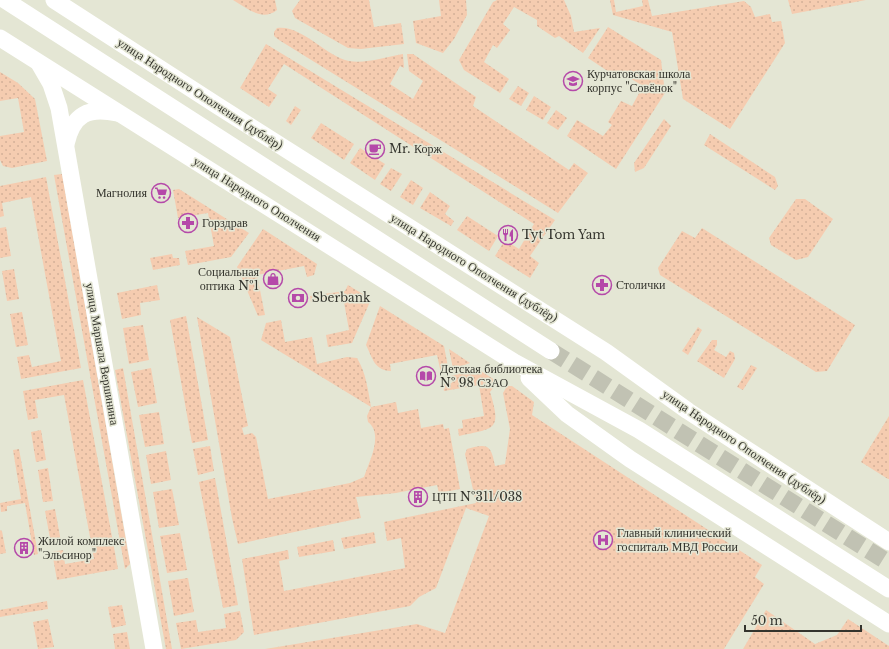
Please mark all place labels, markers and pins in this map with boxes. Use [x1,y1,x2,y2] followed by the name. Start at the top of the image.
[587,66,691,95] place label: Курчатовская школа корпус "Совёнок"
[562,70,584,92] school or university icon: Курчатовская школа корпус "Совёнок"
[364,138,386,160] cafe icon: Mr. Корж
[389,141,442,156] place label: Mr. Корж
[150,182,172,204] supermarket icon: Магнолия
[96,185,147,200] place label: Магнолия
[177,212,199,234] pharmacy icon: Горздрав
[202,215,248,230] place label: Горздрав
[497,224,519,246] restaurant icon: Tyt Tom Yam
[522,227,605,242] place label: Tyt Tom Yam
[198,264,259,293] place label: Социальная оптика №1
[262,268,284,290] shop icon: Социальная оптика №1
[591,274,613,296] pharmacy icon: Столички
[616,277,666,292] place label: Столички
[287,287,309,309] bank icon: Sberbank
[312,290,371,305] place label: Sberbank
[440,361,543,390] place label: Детская библиотека № 98 СЗАО
[415,365,437,387] library icon: Детская библиотека № 98 СЗАО
[407,486,429,508] building icon: ЦТП №311/038
[432,489,522,504] place label: ЦТП №311/038
[617,525,738,554] place label: Главный клинический госпиталь МВД России
[592,529,614,551] hospital icon: Главный клинический госпиталь МВД России
[38,533,124,562] place label: Жилой комплекс "Эльсинор"
[13,537,35,559] building icon: Жилой комплекс "Эльсинор"

